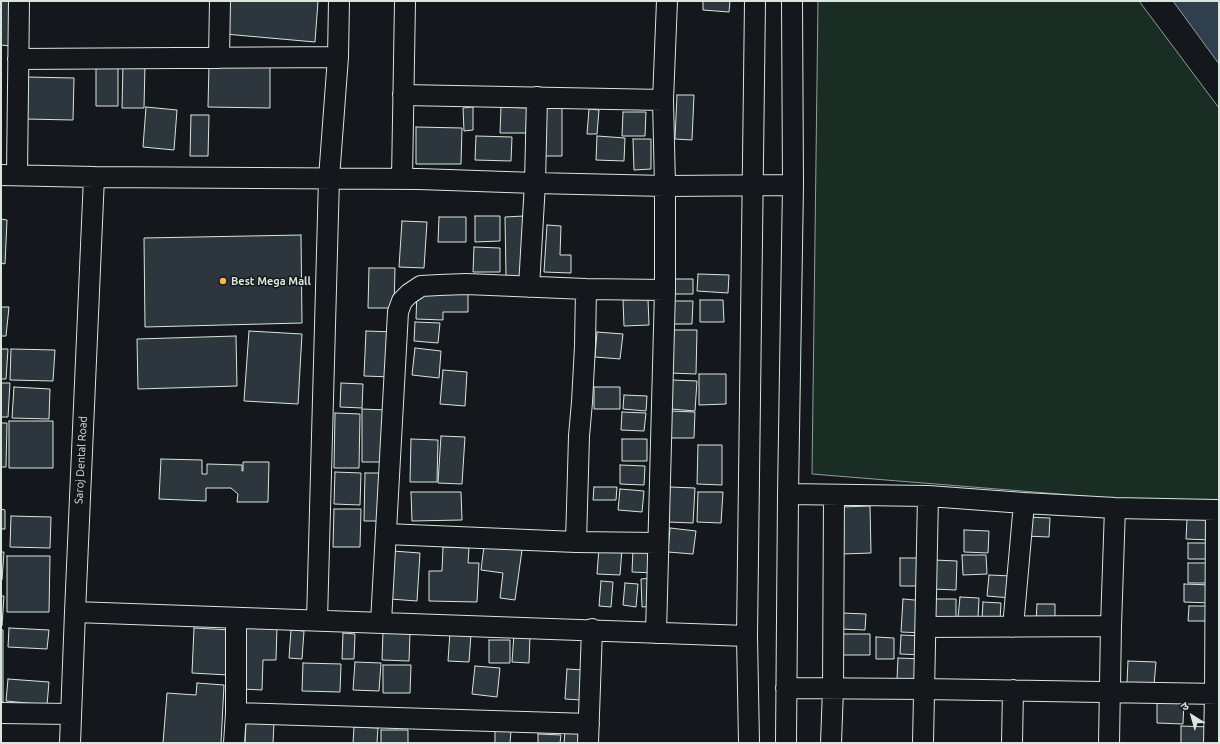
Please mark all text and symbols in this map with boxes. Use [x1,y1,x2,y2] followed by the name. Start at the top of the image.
[231,274,311,288] place label: Best Mega Mall
[218,276,228,286] marker: Best Mega Mall
[72,416,90,504] street label: Saroj Dental Road
[1172,696,1212,736] north arrow
[1179,700,1191,713] text: उ

